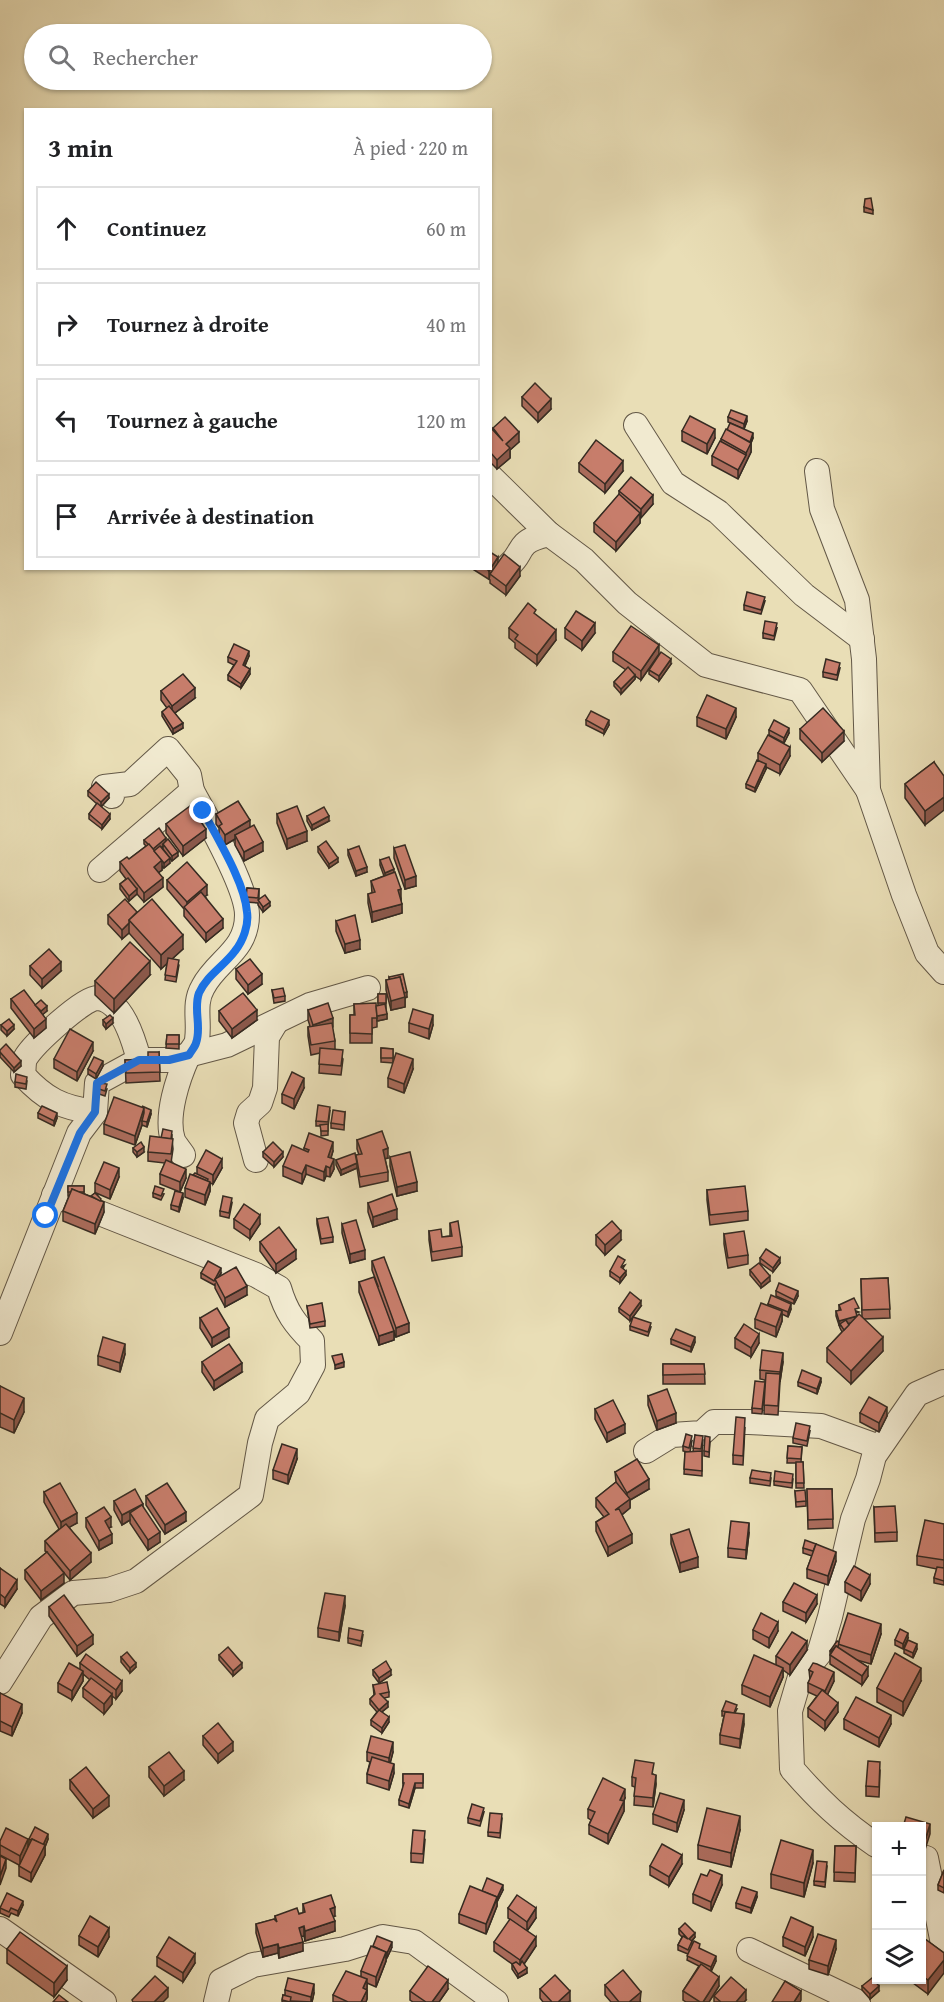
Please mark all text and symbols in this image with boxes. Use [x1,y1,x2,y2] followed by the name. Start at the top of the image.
[24,24,492,90] search box
[45,41,78,74] icon: search
[93,41,198,73] text: Rechercher
[48,128,113,167] text: 3 min
[353,133,468,162] text: À pied · 220 m
[50,212,83,245] icon: ahead
[107,212,206,244] text: Continuez
[426,214,466,243] text: 60 m
[50,308,83,341] icon: right
[107,308,269,340] text: Tournez à droite
[426,310,466,339] text: 40 m
[50,404,83,437] icon: left
[107,404,278,436] text: Tournez à gauche
[416,406,466,435] text: 120 m
[50,500,83,533] icon: arrive
[107,500,314,532] text: Arrivée à destination
[189,797,215,823] route end
[32,1202,58,1228] route start
[872,1822,926,1984] map controls
[872,1822,926,1876] button: +
[872,1876,926,1930] button: −
[872,1930,926,1984] button: layers

